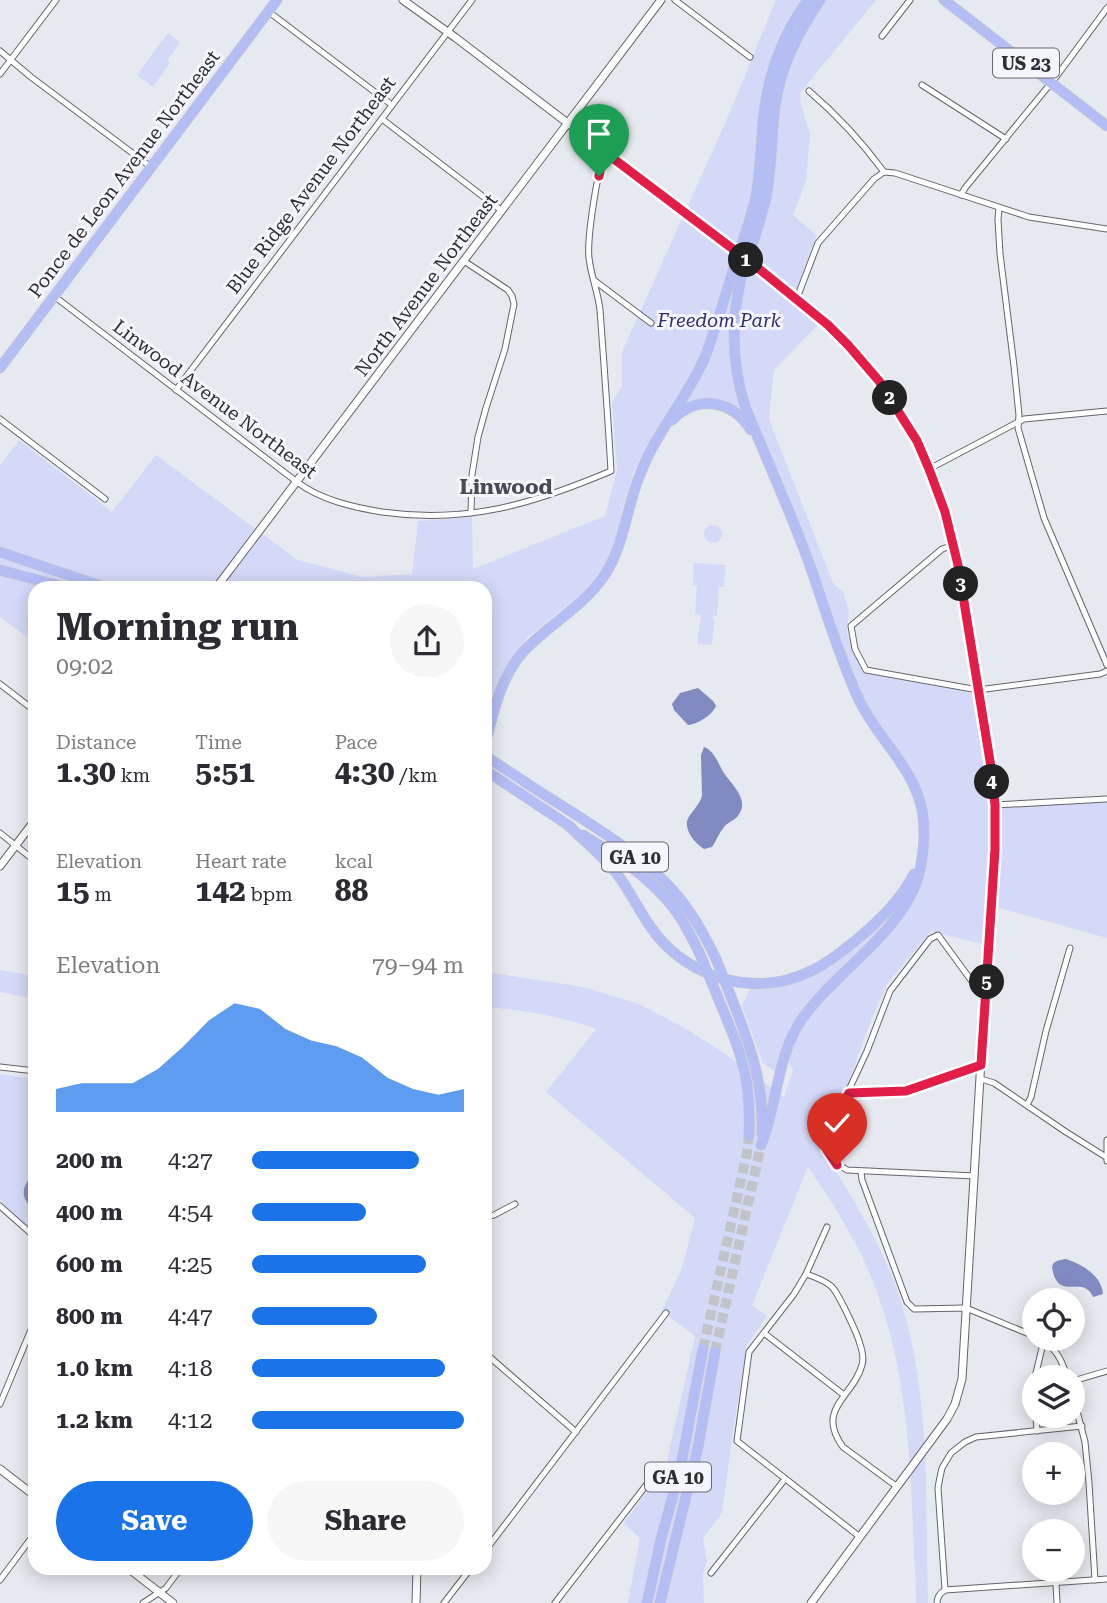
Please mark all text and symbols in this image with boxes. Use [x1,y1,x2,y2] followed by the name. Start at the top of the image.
[23,46,225,302] street label: Ponce de Leon Avenue Northeast
[993,48,1059,78] road number: US 23
[222,72,400,298] street label: Blue Ridge Avenue Northeast
[569,104,629,176] pin
[580,115,618,153] icon: arrive
[350,189,502,381] street label: North Avenue Northeast
[728,243,764,278] pin: 1
[740,248,751,271] text: 1
[656,309,782,332] park label: Freedom Park
[109,315,321,483] street label: Linwood Avenue Northeast
[872,380,908,416] pin: 2
[884,386,895,409] text: 2
[459,475,553,499] district label: Linwood
[944,566,978,602] pin: 3
[955,572,966,595] text: 3
[390,604,464,678] button: share
[56,605,299,649] text: Morning run
[56,653,113,680] text: 09:02
[56,731,136,754] text: Distance
[195,731,242,754] text: Time
[335,731,378,754] text: Pace
[56,754,116,789] text: 1.30
[195,754,255,789] text: 5:51
[335,754,394,789] text: 4:30
[116,764,150,787] text: km
[394,764,438,787] text: /km
[974,764,1010,800] pin: 4
[986,770,997,793] text: 4
[602,842,668,872] road number: GA 10
[56,850,142,873] text: Elevation
[195,850,287,873] text: Heart rate
[335,850,373,873] text: kcal
[56,873,90,908] text: 15
[195,873,246,908] text: 142
[335,873,368,908] text: 88
[90,883,112,906] text: m
[246,883,293,906] text: bpm
[56,952,160,979] text: Elevation
[372,952,464,979] text: 79–94 m
[970,964,1004,1000] pin: 5
[981,970,992,993] text: 5
[807,1093,867,1165] pin
[818,1104,856,1142] icon: check
[56,1147,123,1174] text: 200 m
[168,1147,213,1174] text: 4:27
[56,1199,123,1226] text: 400 m
[168,1199,213,1226] text: 4:54
[56,1251,123,1278] text: 600 m
[168,1251,213,1278] text: 4:25
[1022,1288,1085,1582] map controls
[1022,1288,1085,1351] button: locate
[56,1303,123,1330] text: 800 m
[168,1303,213,1330] text: 4:47
[56,1355,133,1382] text: 1.0 km
[168,1355,213,1382] text: 4:18
[1022,1365,1085,1428] button: layers
[56,1407,133,1434] text: 1.2 km
[168,1407,213,1434] text: 4:12
[1022,1442,1085,1505] button: +
[645,1462,711,1492] road number: GA 10
[56,1481,253,1561] button: Save
[267,1481,464,1561] button: Share
[1022,1519,1085,1582] button: −

